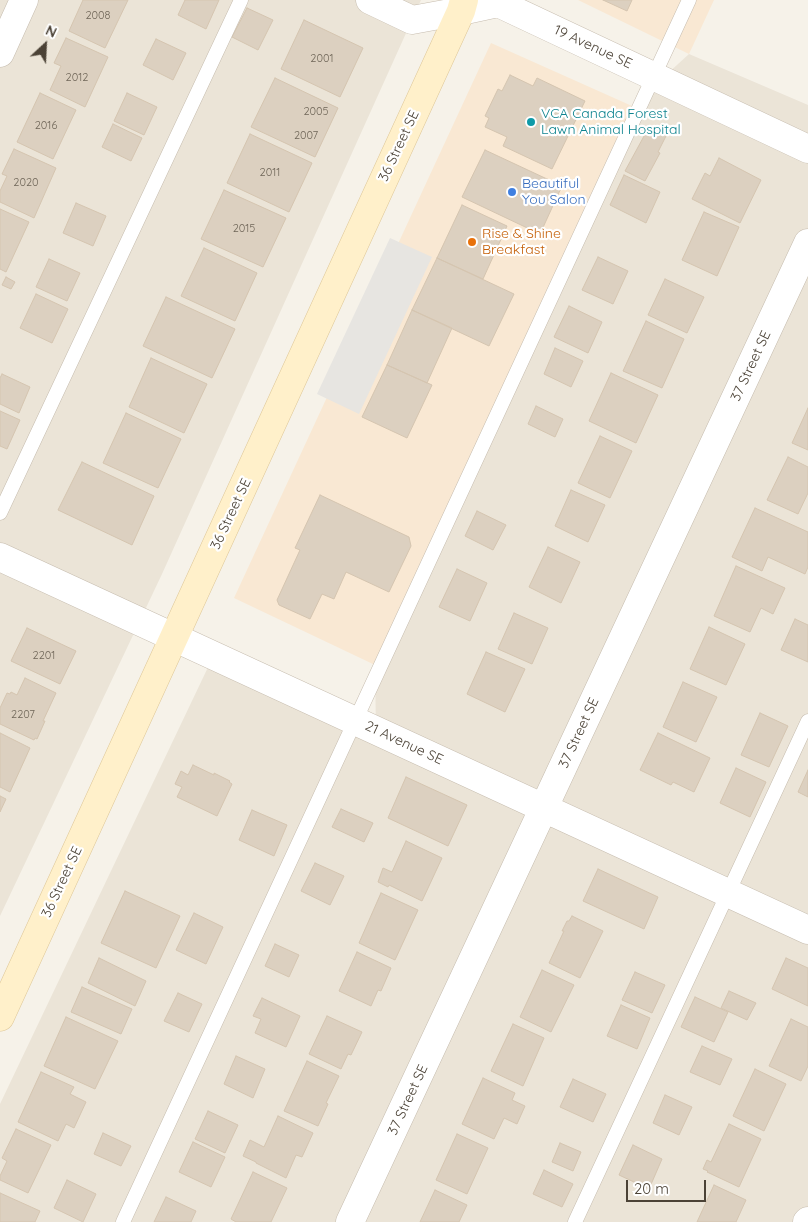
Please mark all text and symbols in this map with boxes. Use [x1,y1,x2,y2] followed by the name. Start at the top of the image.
[85,9,111,23] house number: 2008
[20,20,70,70] north arrow
[43,21,60,42] text: N
[551,22,635,72] street label: 19 Avenue SE
[310,52,334,66] house number: 2001
[66,71,88,85] house number: 2012
[303,105,329,119] house number: 2005
[541,106,681,138] place label: VCA Canada Forest Lawn Animal Hospital
[375,108,423,184] street label: 36 Street SE
[525,116,537,128] marker: VCA Canada Forest Lawn Animal Hospital
[35,119,57,133] house number: 2016
[294,129,318,143] house number: 2007
[260,166,280,180] house number: 2011
[13,176,39,190] house number: 2020
[522,176,585,208] place label: Beautiful You Salon
[506,186,518,198] marker: Beautiful You Salon
[233,222,255,236] house number: 2015
[482,226,561,258] place label: Rise & Shine Breakfast
[466,236,478,248] marker: Rise & Shine Breakfast
[727,328,775,404] street label: 37 Street SE
[207,476,255,552] street label: 36 Street SE
[33,649,55,663] house number: 2201
[555,695,603,771] street label: 37 Street SE
[11,708,35,722] house number: 2207
[362,718,446,768] street label: 21 Avenue SE
[38,844,86,920] street label: 36 Street SE
[384,1062,432,1138] street label: 37 Street SE
[628,1170,708,1202] scale bar
[634,1179,669,1198] text: 20 m

